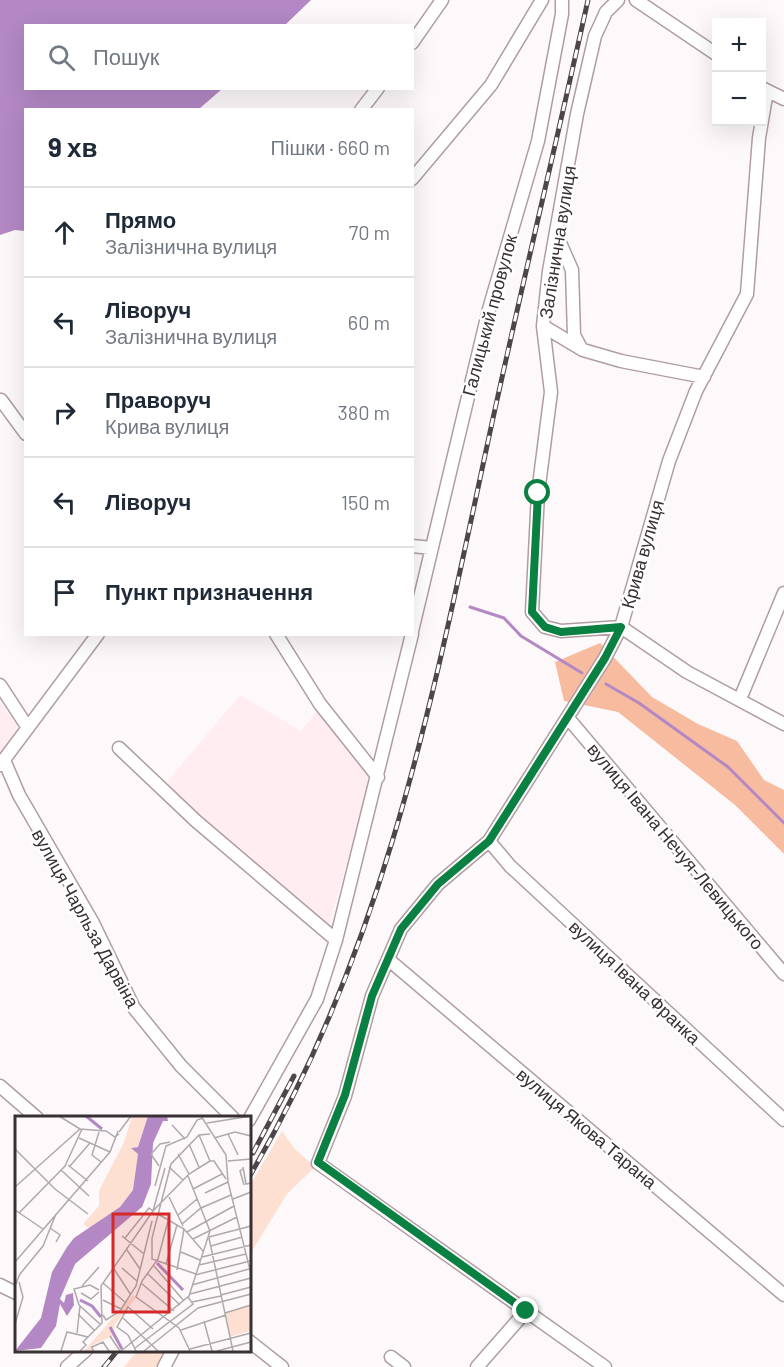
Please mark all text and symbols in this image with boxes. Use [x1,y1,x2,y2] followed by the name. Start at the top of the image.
[712,18,766,126] map controls
[712,18,766,72] button: +
[24,24,414,90] search box
[45,41,78,74] icon: search
[93,43,159,69] text: Пошук
[712,72,766,126] button: −
[48,131,97,162] text: 9 хв
[271,135,390,159] text: Пішки · 660 m
[534,164,580,320] street label: Залізнична вулиця
[105,206,176,232] text: Прямо
[48,216,81,249] icon: ahead
[349,220,390,244] text: 70 m
[457,232,521,398] street label: Галицький провулок
[105,234,277,258] text: Залізнична вулиця
[105,296,191,322] text: Ліворуч
[48,306,81,339] icon: left
[348,310,390,334] text: 60 m
[105,324,277,348] text: Залізнична вулиця
[105,386,211,412] text: Праворуч
[48,396,81,429] icon: right
[337,400,390,424] text: 380 m
[105,414,229,438] text: Крива вулиця
[524,479,550,505] route start
[48,486,81,519] icon: left
[105,488,191,514] text: Ліворуч
[341,490,390,514] text: 150 m
[616,497,668,611] street label: Крива вулиця
[48,576,81,609] icon: arrive
[105,578,313,604] text: Пункт призначення
[583,738,769,954] street label: вулиця Івана Нечуя-Левицького
[28,825,145,1012] street label: вулиця Чарльза Дарвіна
[565,915,706,1049] street label: вулиця Івана Франка
[512,1063,662,1194] street label: вулиця Якова Тарана
[15,1116,250,1352] inset map
[512,1297,538,1323] route end

